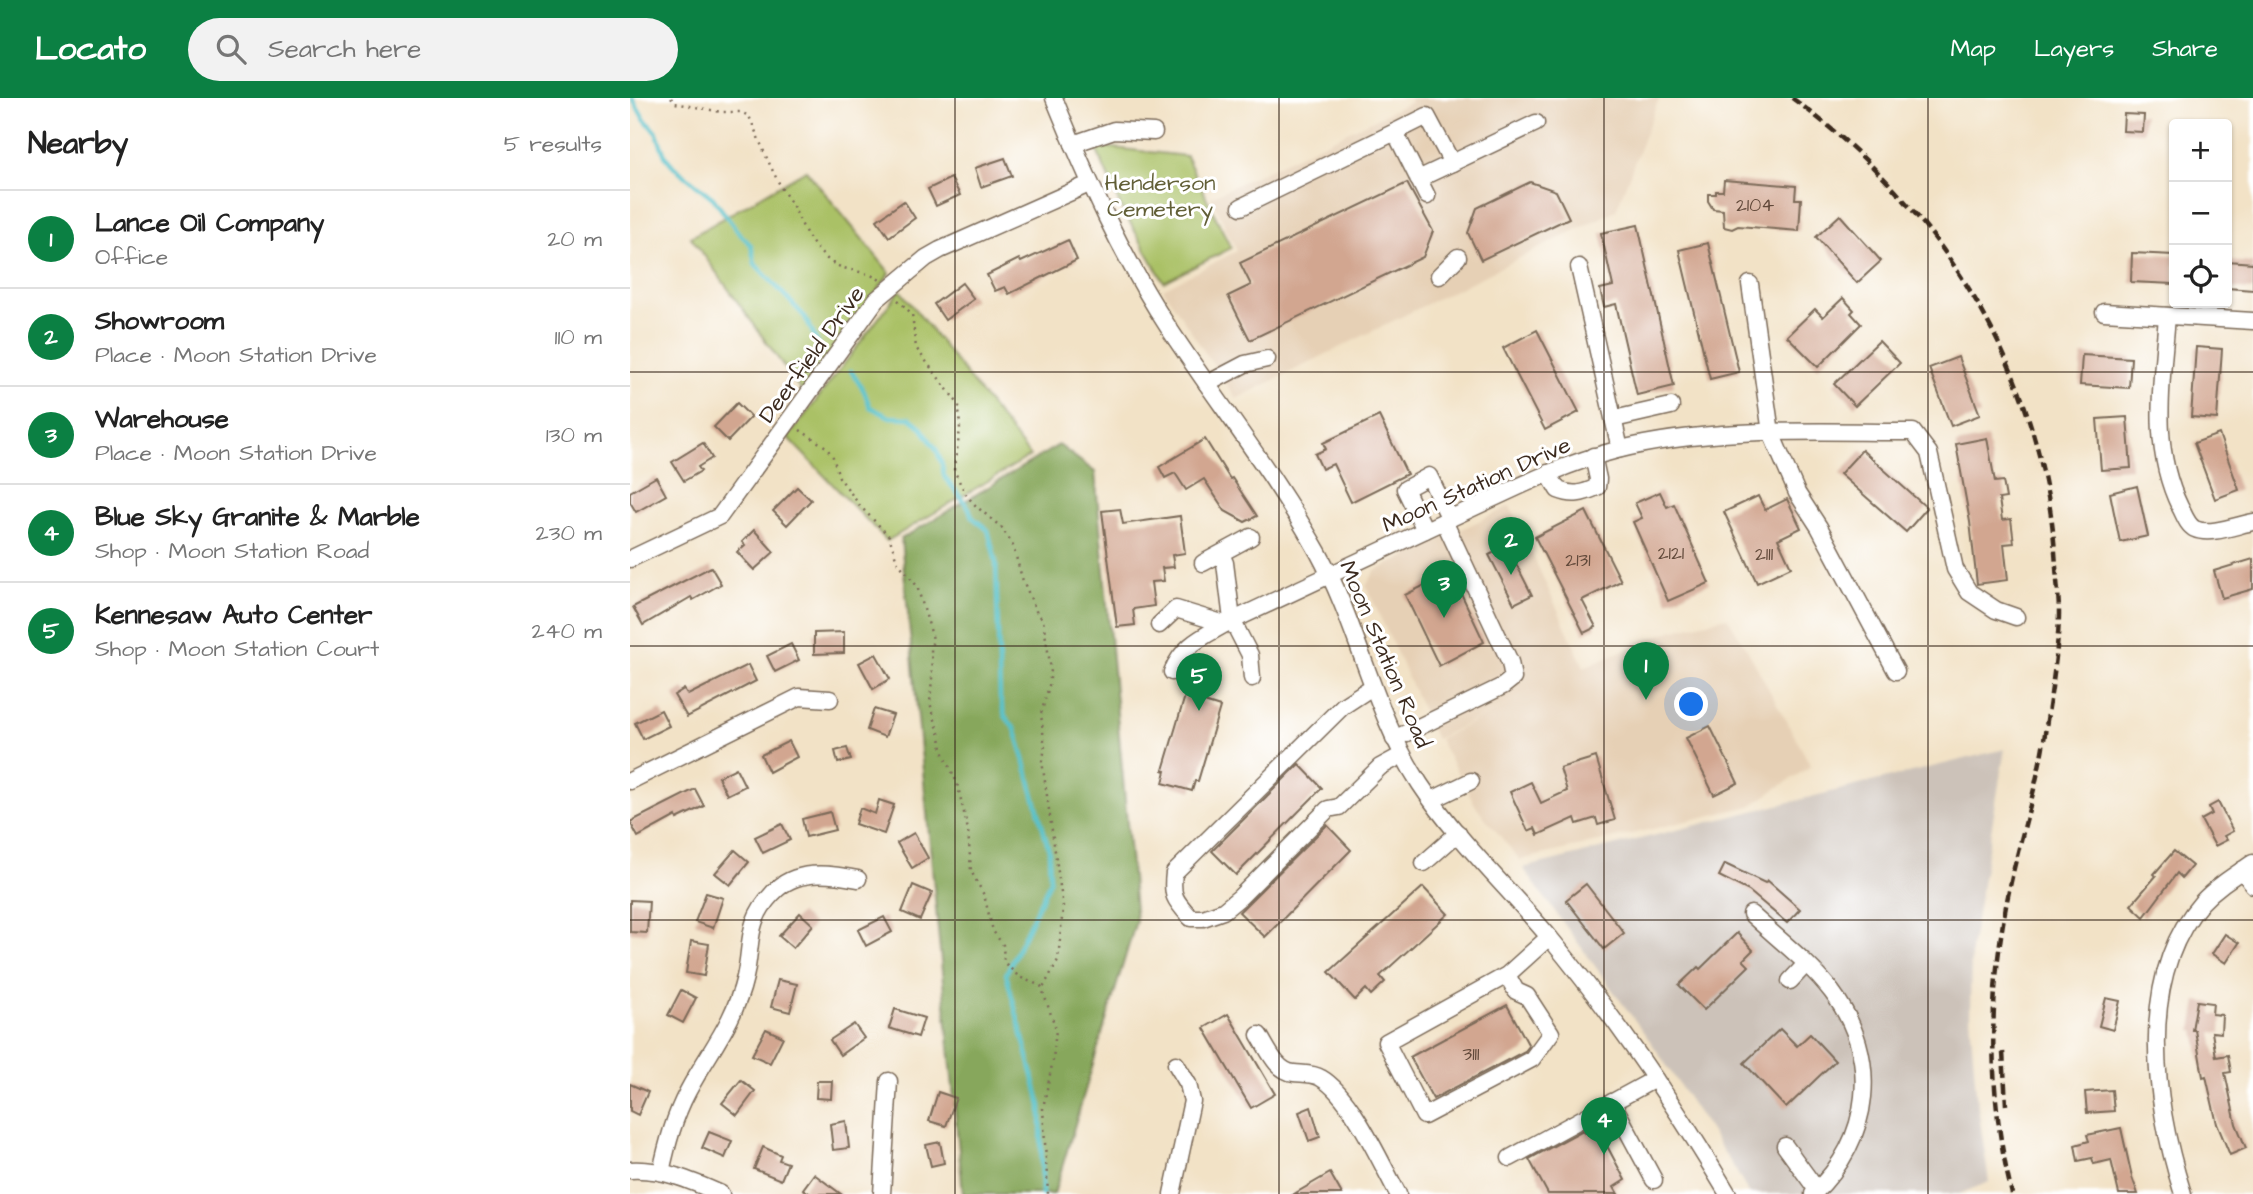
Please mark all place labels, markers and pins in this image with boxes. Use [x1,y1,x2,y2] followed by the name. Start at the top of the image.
[1488,517,1534,575] pin: 2
[1421,560,1467,618] pin: 3
[1623,642,1669,700] pin: 1
[1176,653,1222,711] pin: 5
[1581,1097,1627,1155] pin: 4

